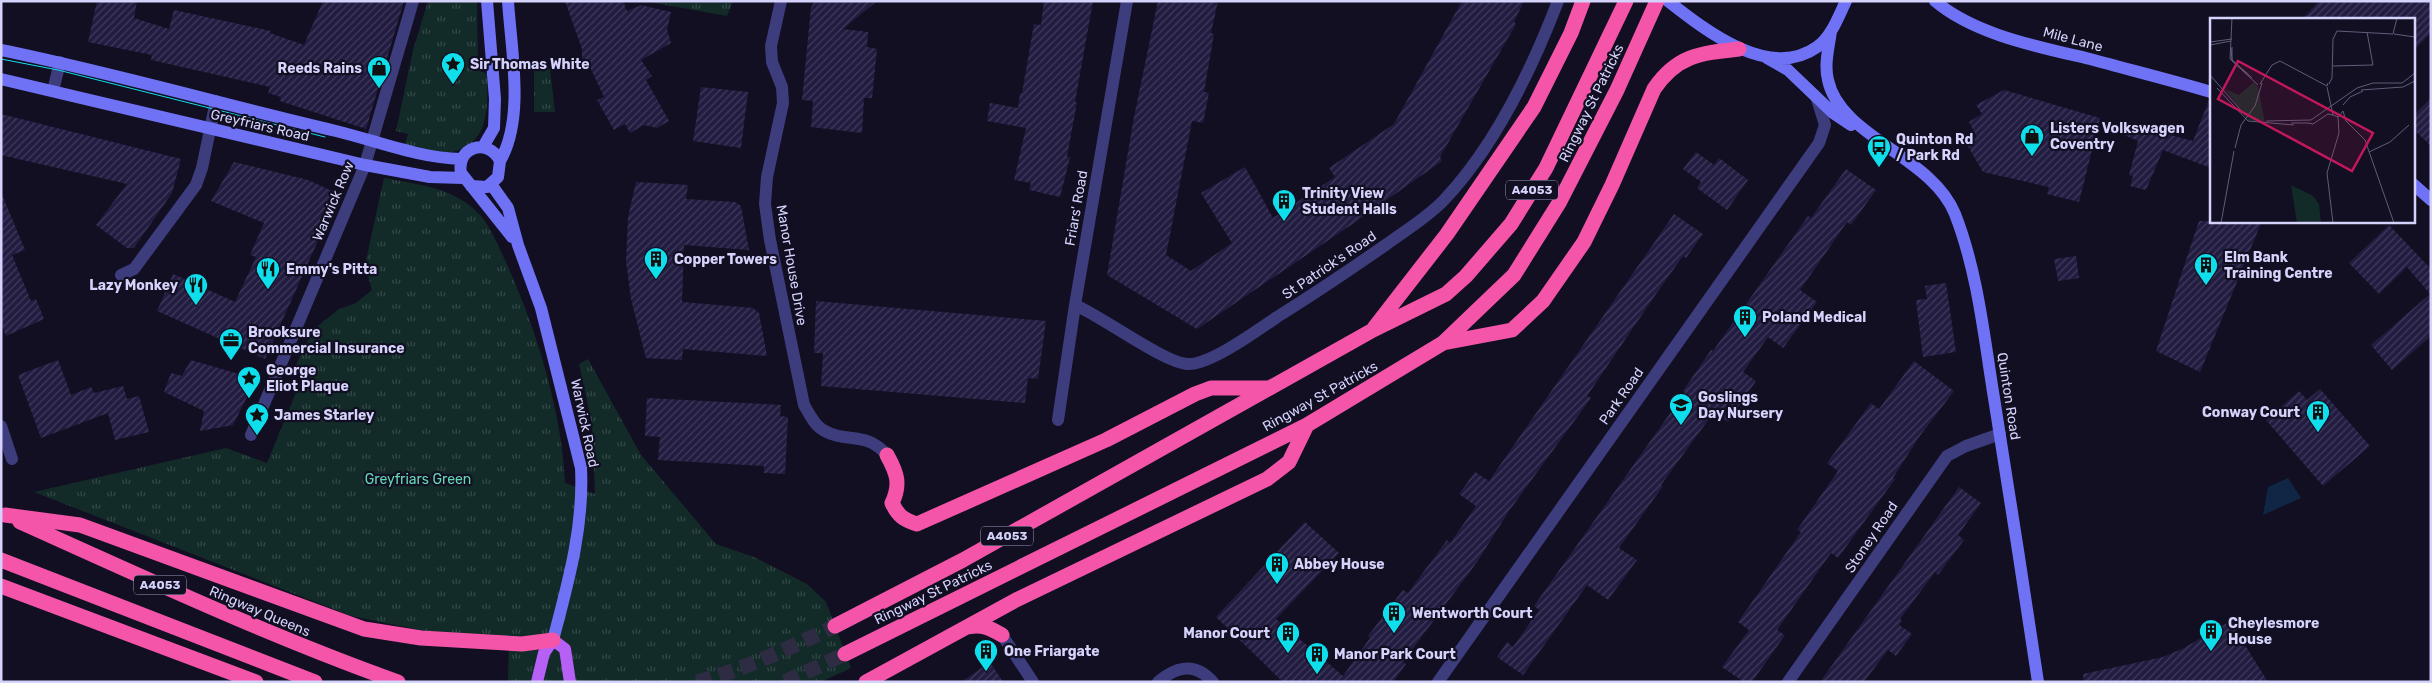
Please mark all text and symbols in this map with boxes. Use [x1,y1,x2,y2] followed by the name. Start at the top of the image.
[2210,18,2414,222] inset map
[2041,23,2105,56] street label: Mile Lane
[1556,41,1627,165] street label: Ringway St Patricks
[440,51,466,85] place icon: Sir Thomas White
[366,55,392,89] shop icon: Reeds Rains
[470,56,590,73] place label: Sir Thomas White
[278,60,362,77] place label: Reeds Rains
[209,106,311,145] street label: Greyfriars Road
[2050,120,2185,153] place label: Listers Volkswagen Coventry
[2019,123,2045,157] shop icon: Listers Volkswagen Coventry
[1896,131,1974,164] place label: Quinton Rd / Park Rd
[1866,134,1892,168] bus stop icon: Quinton Rd / Park Rd
[309,159,358,244] street label: Warwick Row
[1062,169,1091,247] street label: Friars' Road
[1506,180,1558,200] road number: A4053
[1302,185,1397,218] place label: Trinity View Student Halls
[1271,188,1297,222] building icon: Trinity View Student Halls
[773,203,811,327] street label: Manor House Drive
[1279,228,1380,303] street label: St Patrick's Road
[643,246,669,280] building icon: Copper Towers
[2224,249,2333,282] place label: Elm Bank Training Centre
[674,251,777,268] place label: Copper Towers
[2193,252,2219,286] building icon: Elm Bank Training Centre
[255,256,281,290] restaurant icon: Emmy's Pitta
[286,261,377,278] place label: Emmy's Pitta
[183,272,209,306] restaurant icon: Lazy Monkey
[89,277,179,294] place label: Lazy Monkey
[1732,304,1758,338] building icon: Poland Medical
[1762,309,1866,326] place label: Poland Medical
[248,324,404,357] place label: Brooksure Commercial Insurance
[218,327,244,361] office icon: Brooksure Commercial Insurance
[1993,351,2024,441] street label: Quinton Road
[1260,358,1381,435] street label: Ringway St Patricks
[266,362,349,395] place label: George Eliot Plaque
[236,365,262,399] place icon: George Eliot Plaque
[1596,365,1647,428] street label: Park Road
[567,377,602,469] street label: Warwick Road
[1698,389,1784,422] place label: Goslings Day Nursery
[1668,392,1694,426] school or university icon: Goslings Day Nursery
[2305,399,2331,433] building icon: Conway Court
[244,402,270,436] place icon: James Starley
[2202,404,2300,421] place label: Conway Court
[274,407,375,424] place label: James Starley
[365,471,471,488] park label: Greyfriars Green
[1841,498,1901,576] street label: Stoney Road
[981,526,1033,546] road number: A4053
[1264,551,1290,585] building icon: Abbey House
[1294,556,1385,573] place label: Abbey House
[871,557,995,628] street label: Ringway St Patricks
[134,576,186,594] road number: A4053
[207,583,313,640] street label: Ringway Queens
[1381,600,1407,634] building icon: Wentworth Court
[1412,605,1533,622] place label: Wentworth Court
[2228,615,2319,648] place label: Cheylesmore House
[2198,618,2224,652] building icon: Cheylesmore House
[1275,620,1301,654] building icon: Manor Court
[1183,625,1270,642] place label: Manor Court
[973,638,999,672] building icon: One Friargate
[1304,641,1330,675] building icon: Manor Park Court
[1004,643,1100,660] place label: One Friargate
[1334,646,1456,663] place label: Manor Park Court

